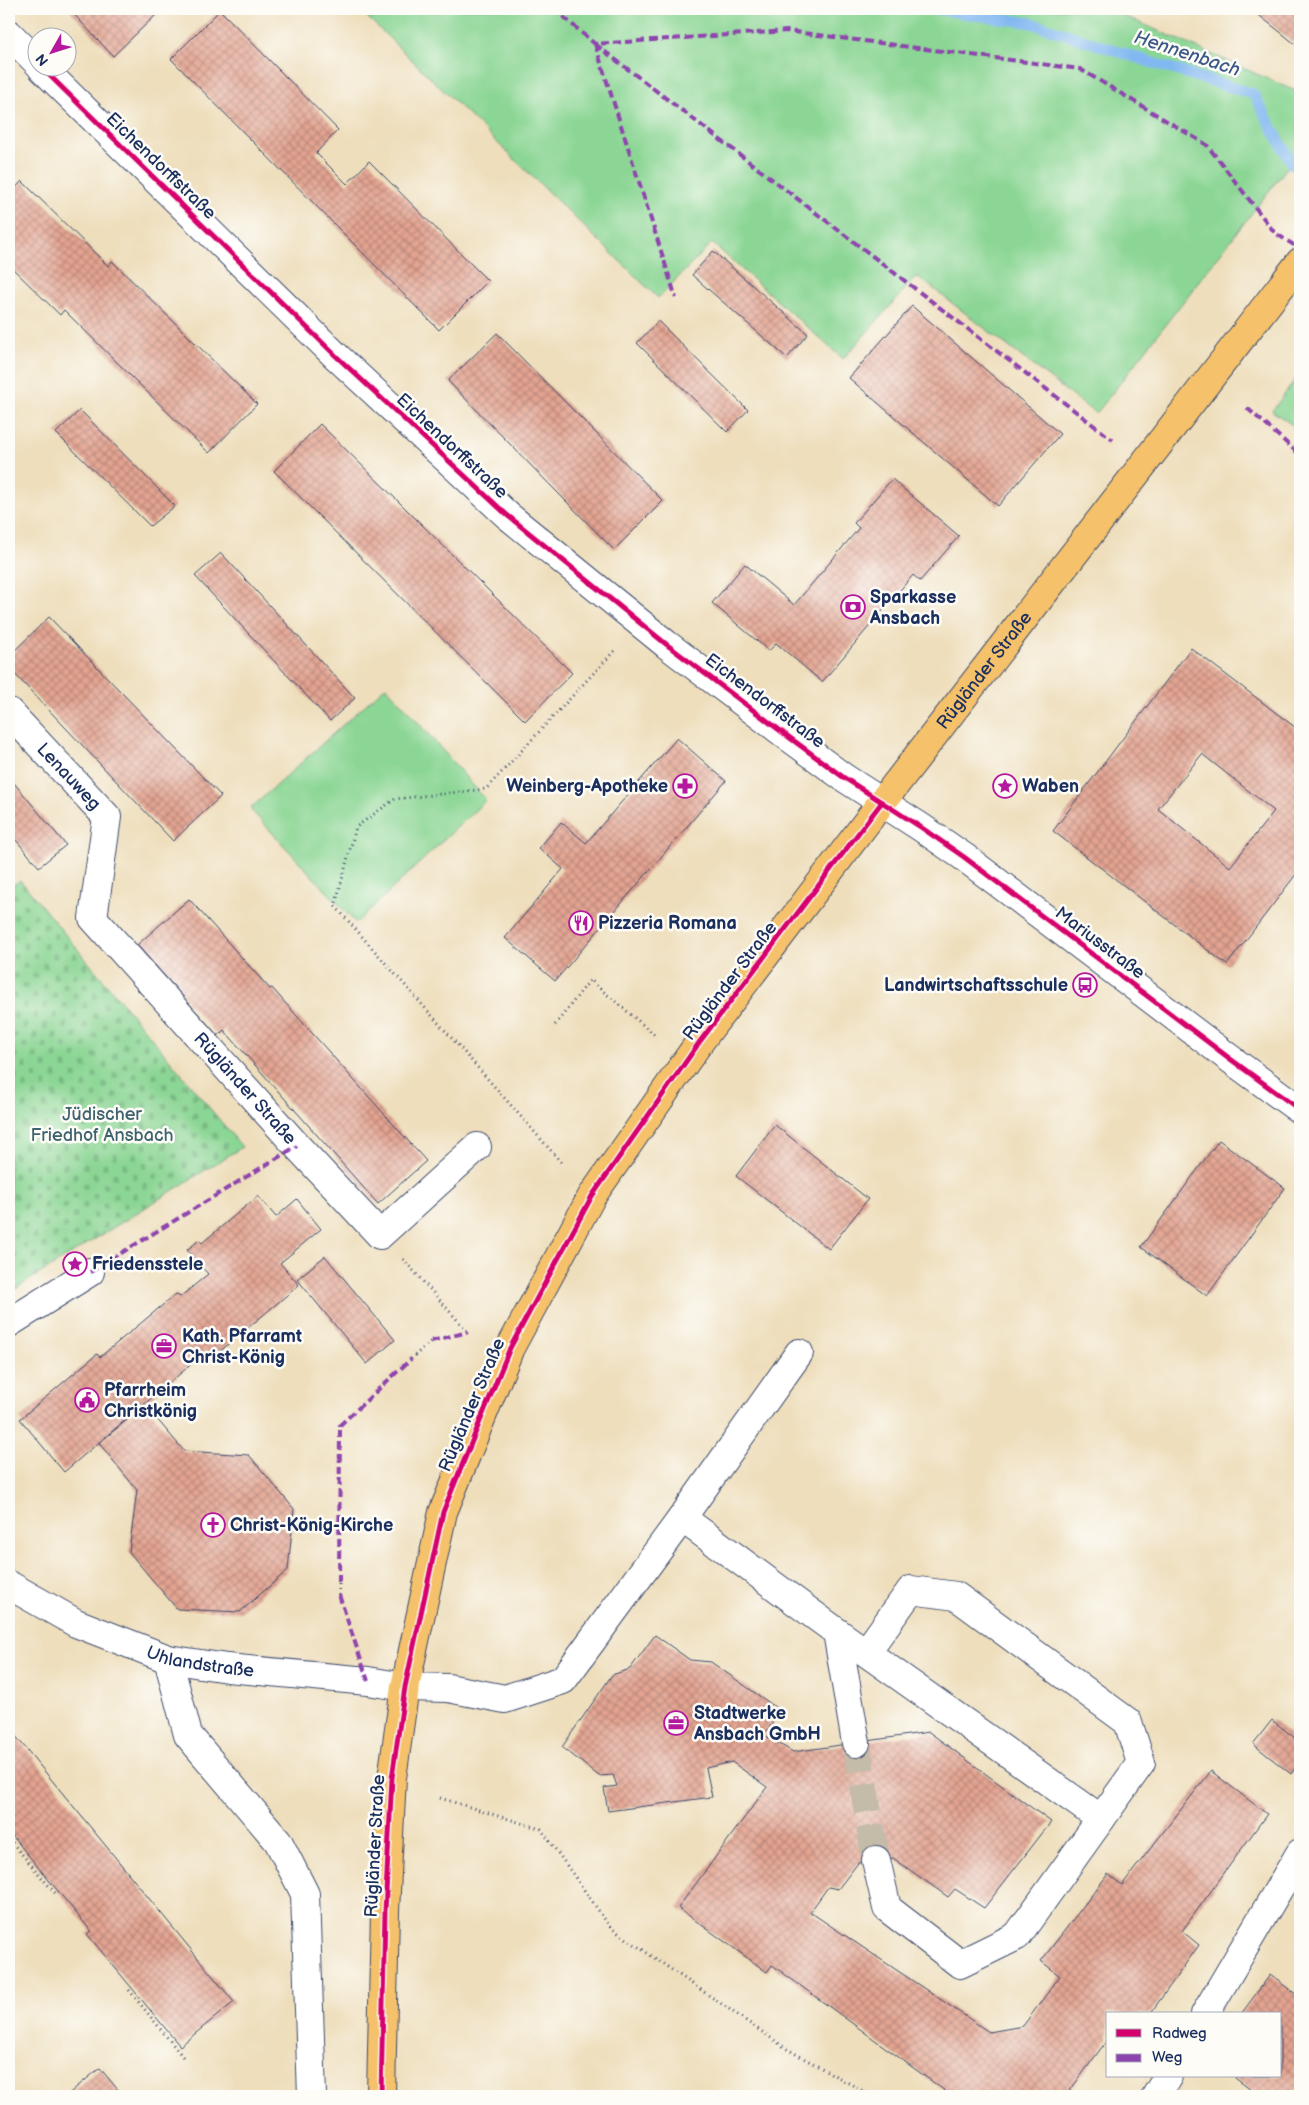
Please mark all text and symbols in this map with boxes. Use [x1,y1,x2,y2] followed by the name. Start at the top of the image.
[1131,26,1243,82] water label: Hennenbach
[28,28,78,78] north arrow
[32,50,52,69] text: N
[102,108,220,224] street label: Eichendorffstraße
[392,389,512,503] street label: Eichendorffstraße
[869,587,956,629] place label: Sparkasse Ansbach
[840,594,866,620] bank icon: Sparkasse Ansbach
[932,607,1036,733] street label: Rügländer Straße
[701,649,829,753] street label: Eichendorffstraße
[33,738,105,814] street label: Lenauweg
[672,773,698,799] pharmacy icon: Weinberg-Apotheke
[992,773,1018,799] place icon: Waben
[506,776,668,797] place label: Weinberg-Apotheke
[1022,776,1079,797] place label: Waben
[1051,902,1149,984] street label: Mariusstraße
[568,910,594,936] restaurant icon: Pizzeria Romana
[598,913,737,934] place label: Pizzeria Romana
[679,917,782,1044] street label: Rügländer Straße
[1072,972,1098,998] bus stop icon: Landwirtschaftsschule
[884,975,1068,996] place label: Landwirtschaftsschule
[190,1028,301,1149] street label: Rügländer Straße
[31,1104,173,1146] park label: Jüdischer Friedhof Ansbach
[62,1251,88,1277] place icon: Friedensstele
[92,1254,203,1275] place label: Friedensstele
[182,1326,302,1368] place label: Kath. Pfarramt Christ-König
[151,1333,177,1359] office icon: Kath. Pfarramt Christ-König
[434,1335,510,1475] street label: Rügländer Straße
[104,1380,197,1422] place label: Pfarrheim Christkönig
[74,1387,100,1413] public building icon: Pfarrheim Christkönig
[200,1512,226,1538] church icon: Christ-König-Kirche
[230,1515,393,1536] place label: Christ-König-Kirche
[143,1641,255,1681] street label: Uhlandstraße
[693,1703,821,1745] place label: Stadtwerke Ansbach GmbH
[663,1710,689,1736] office icon: Stadtwerke Ansbach GmbH
[361,1774,389,1918] street label: Rügländer Straße
[1106,2012,1282,2078] legend
[1152,2024,1207,2043] text: Radweg
[1152,2048,1182,2067] text: Weg

